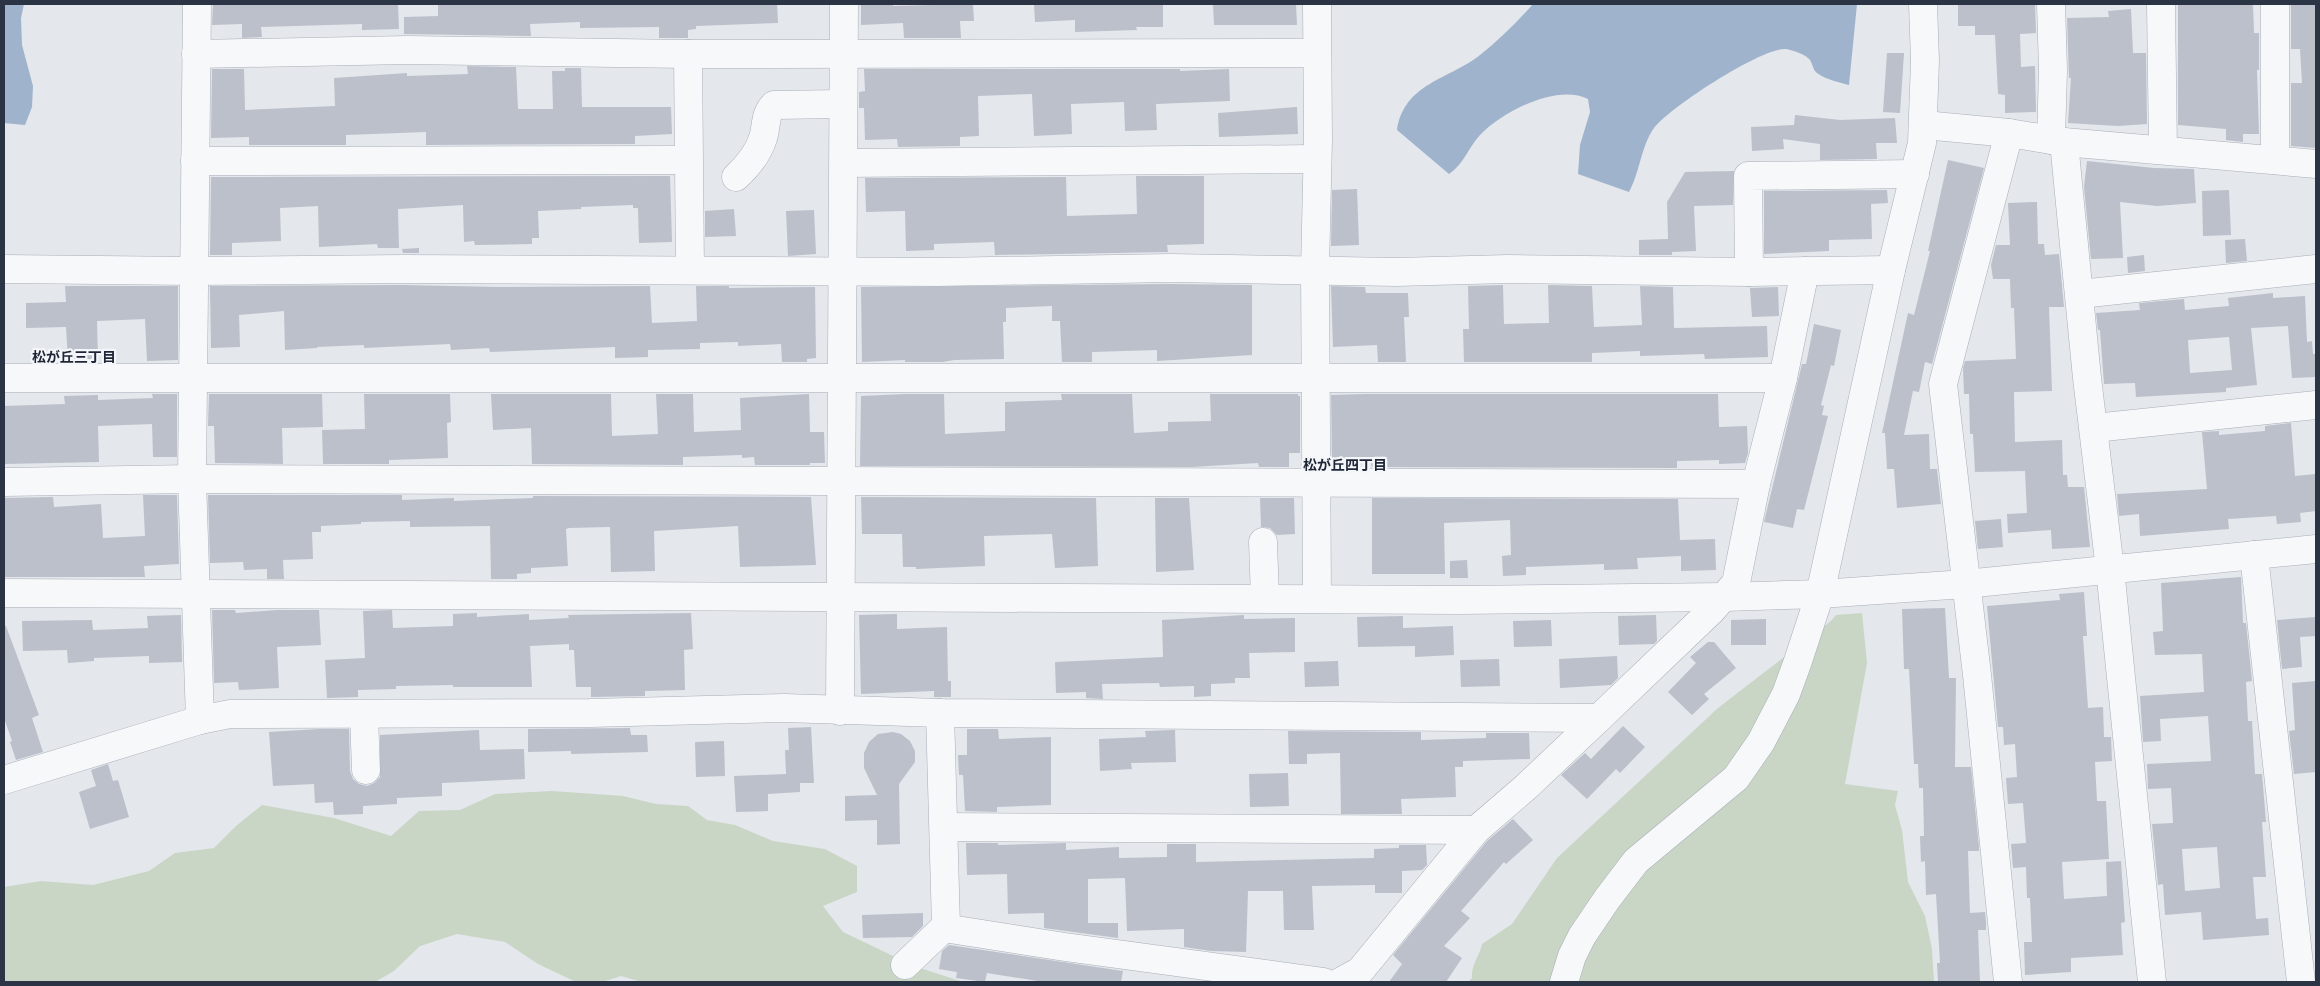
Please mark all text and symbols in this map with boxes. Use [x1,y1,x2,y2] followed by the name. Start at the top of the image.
[32,349,116,366] district label: 松が丘三丁目
[1303,457,1387,474] district label: 松が丘四丁目

